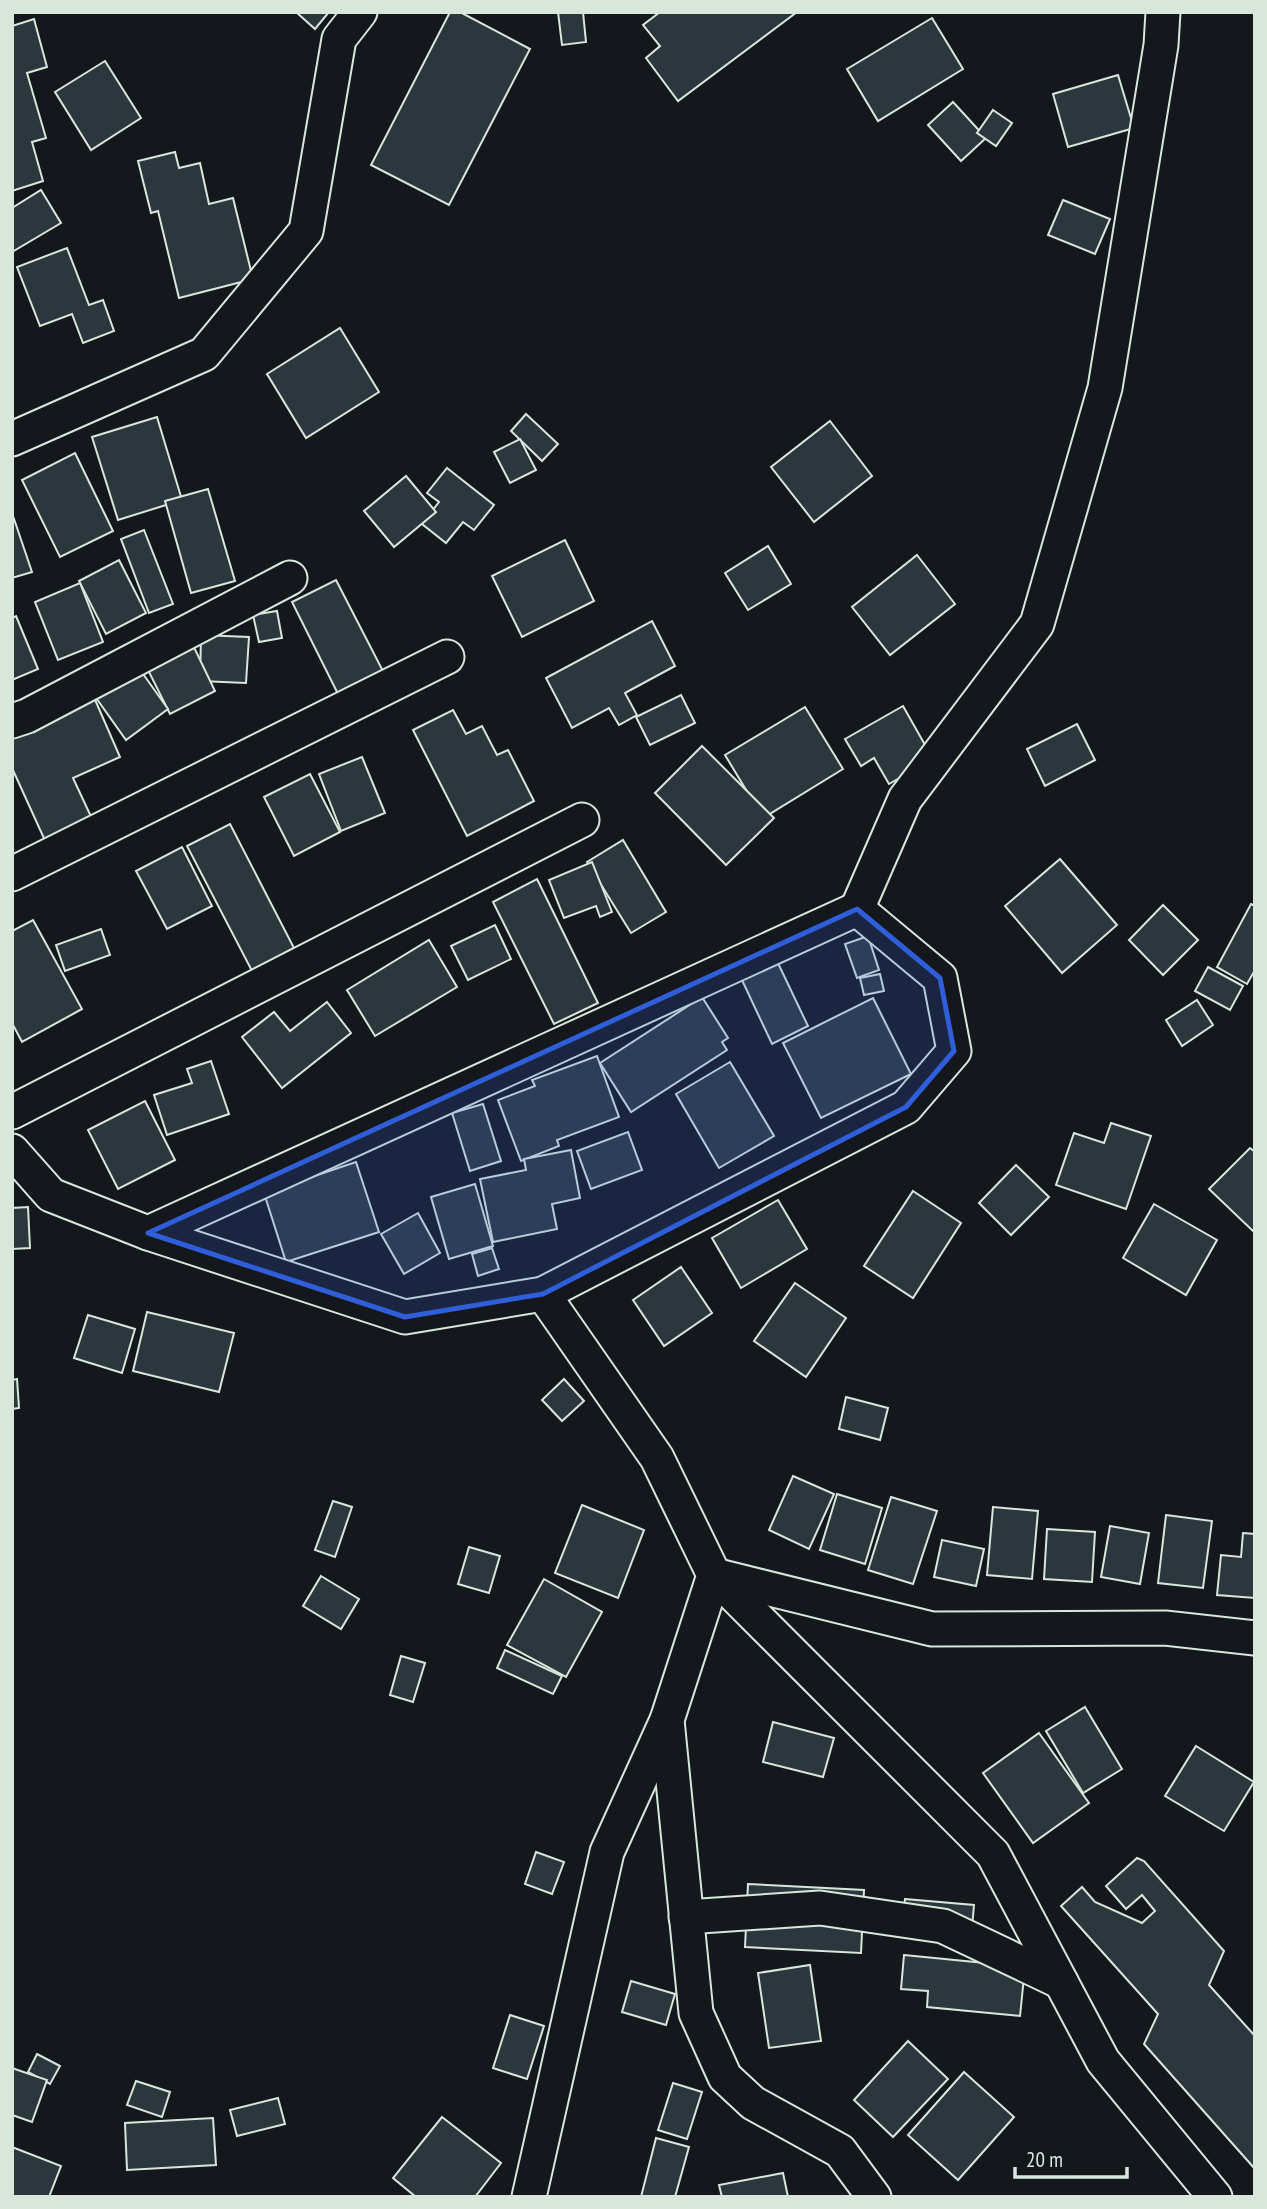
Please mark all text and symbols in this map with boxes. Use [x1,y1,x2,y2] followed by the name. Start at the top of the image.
[1015,2136,1127,2180] scale bar
[1026,2146,1063,2173] text: 20 m

